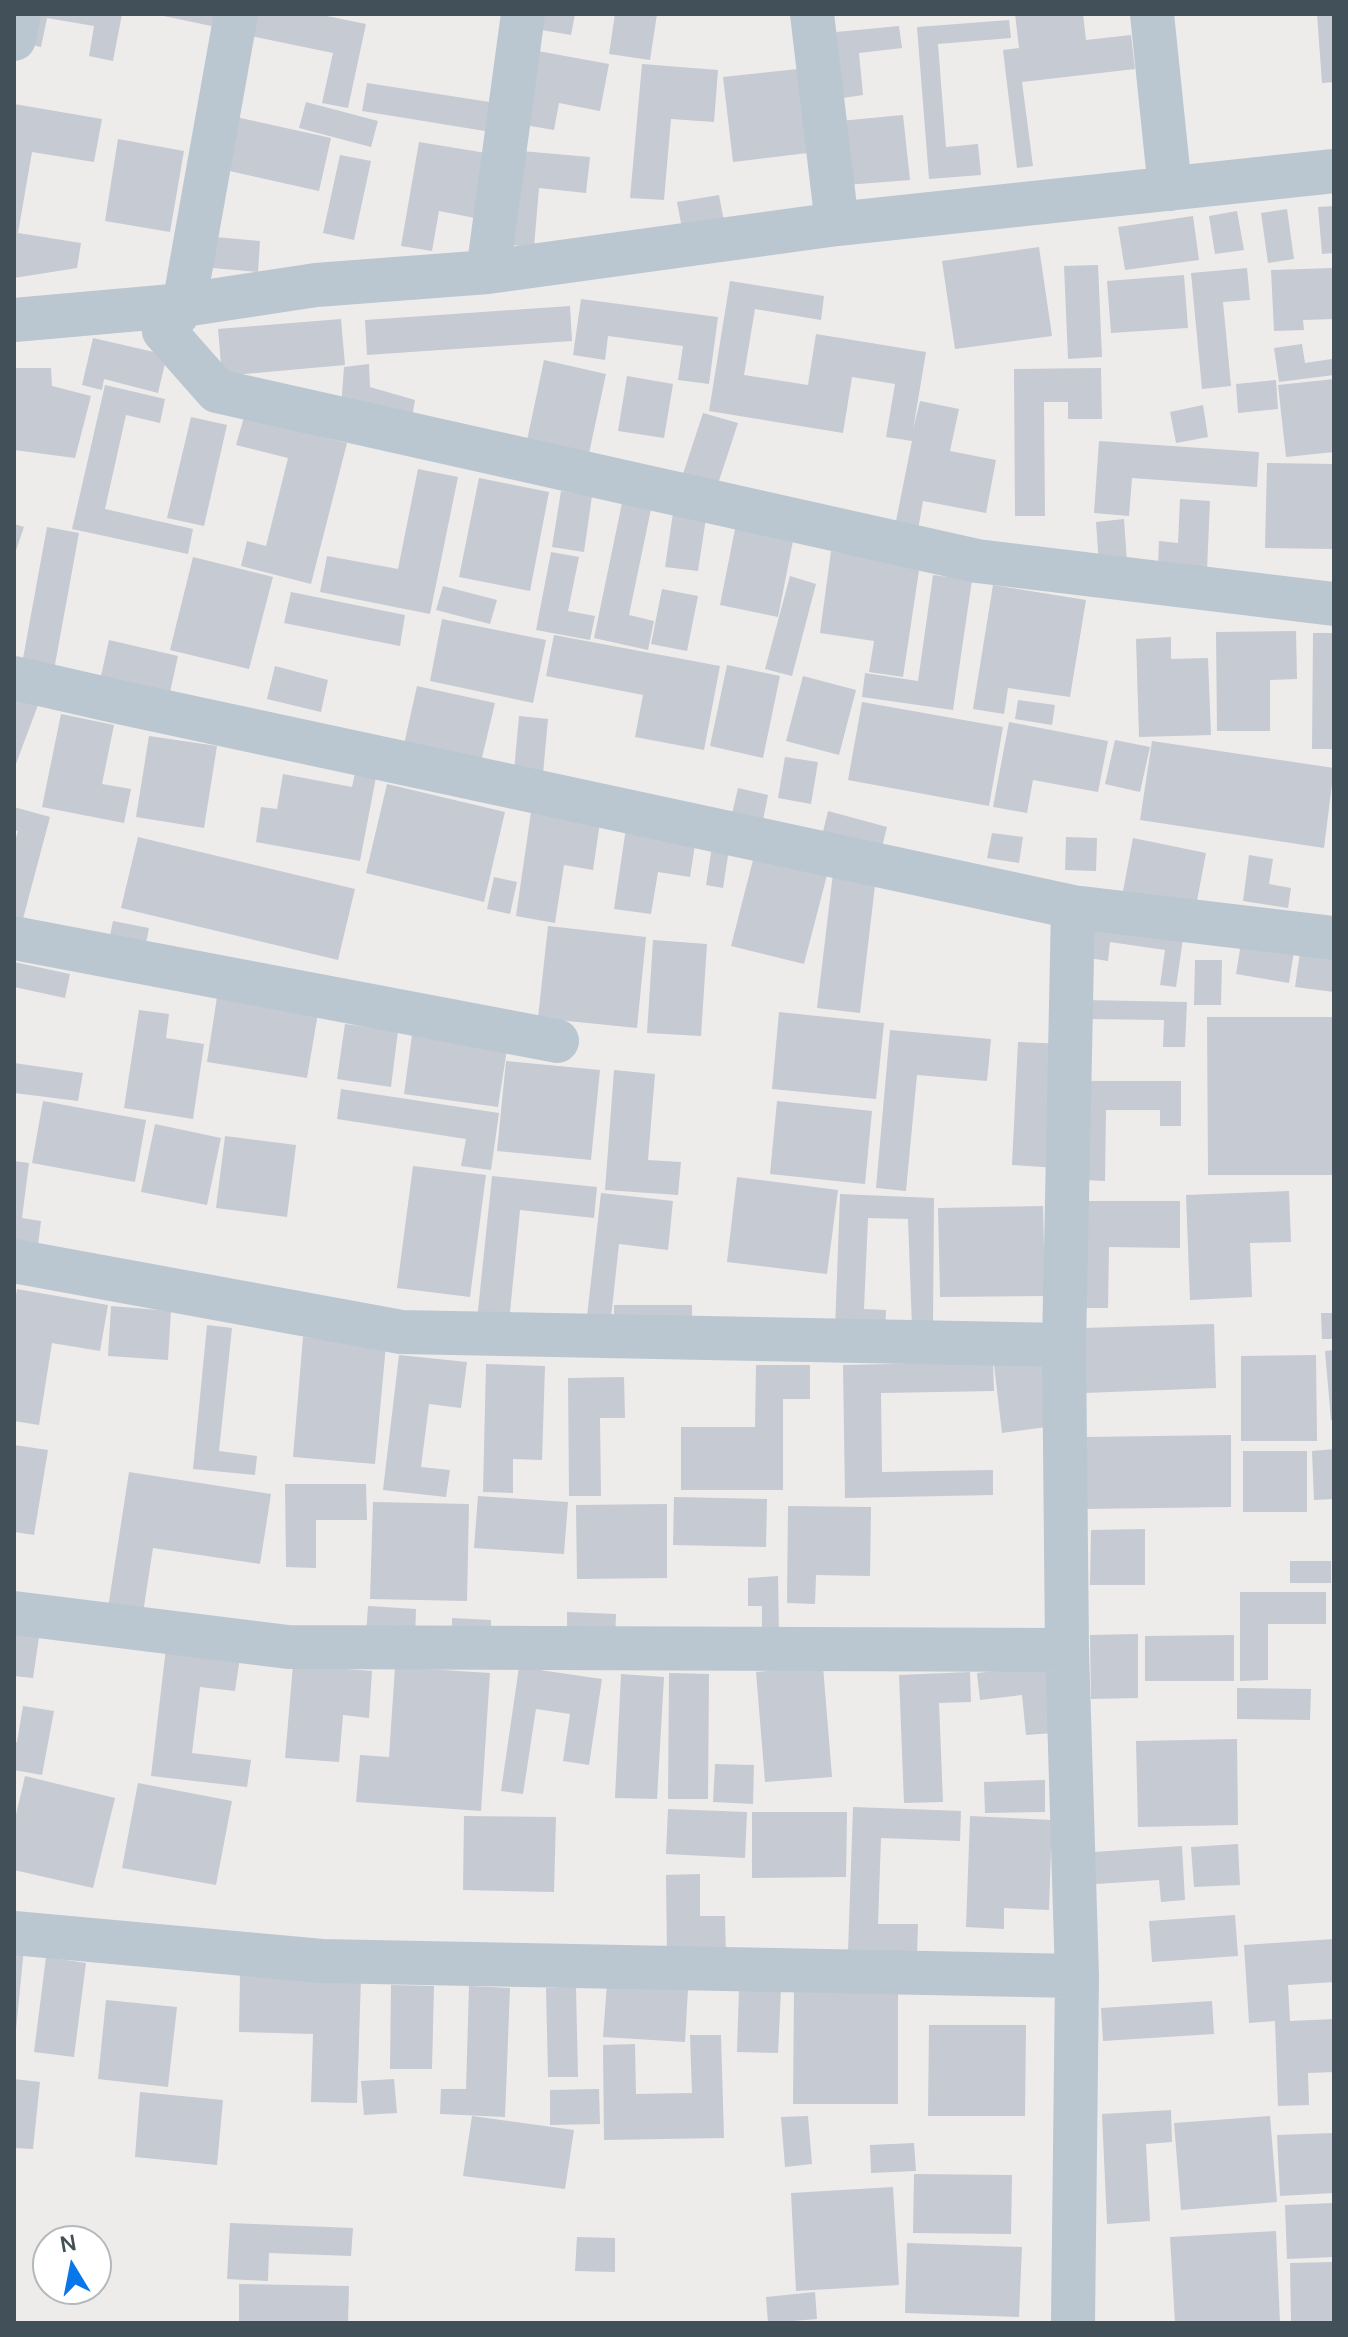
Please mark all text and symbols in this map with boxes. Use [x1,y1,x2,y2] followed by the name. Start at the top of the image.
[32,2225,112,2305] north arrow
[58,2227,79,2259] text: N

